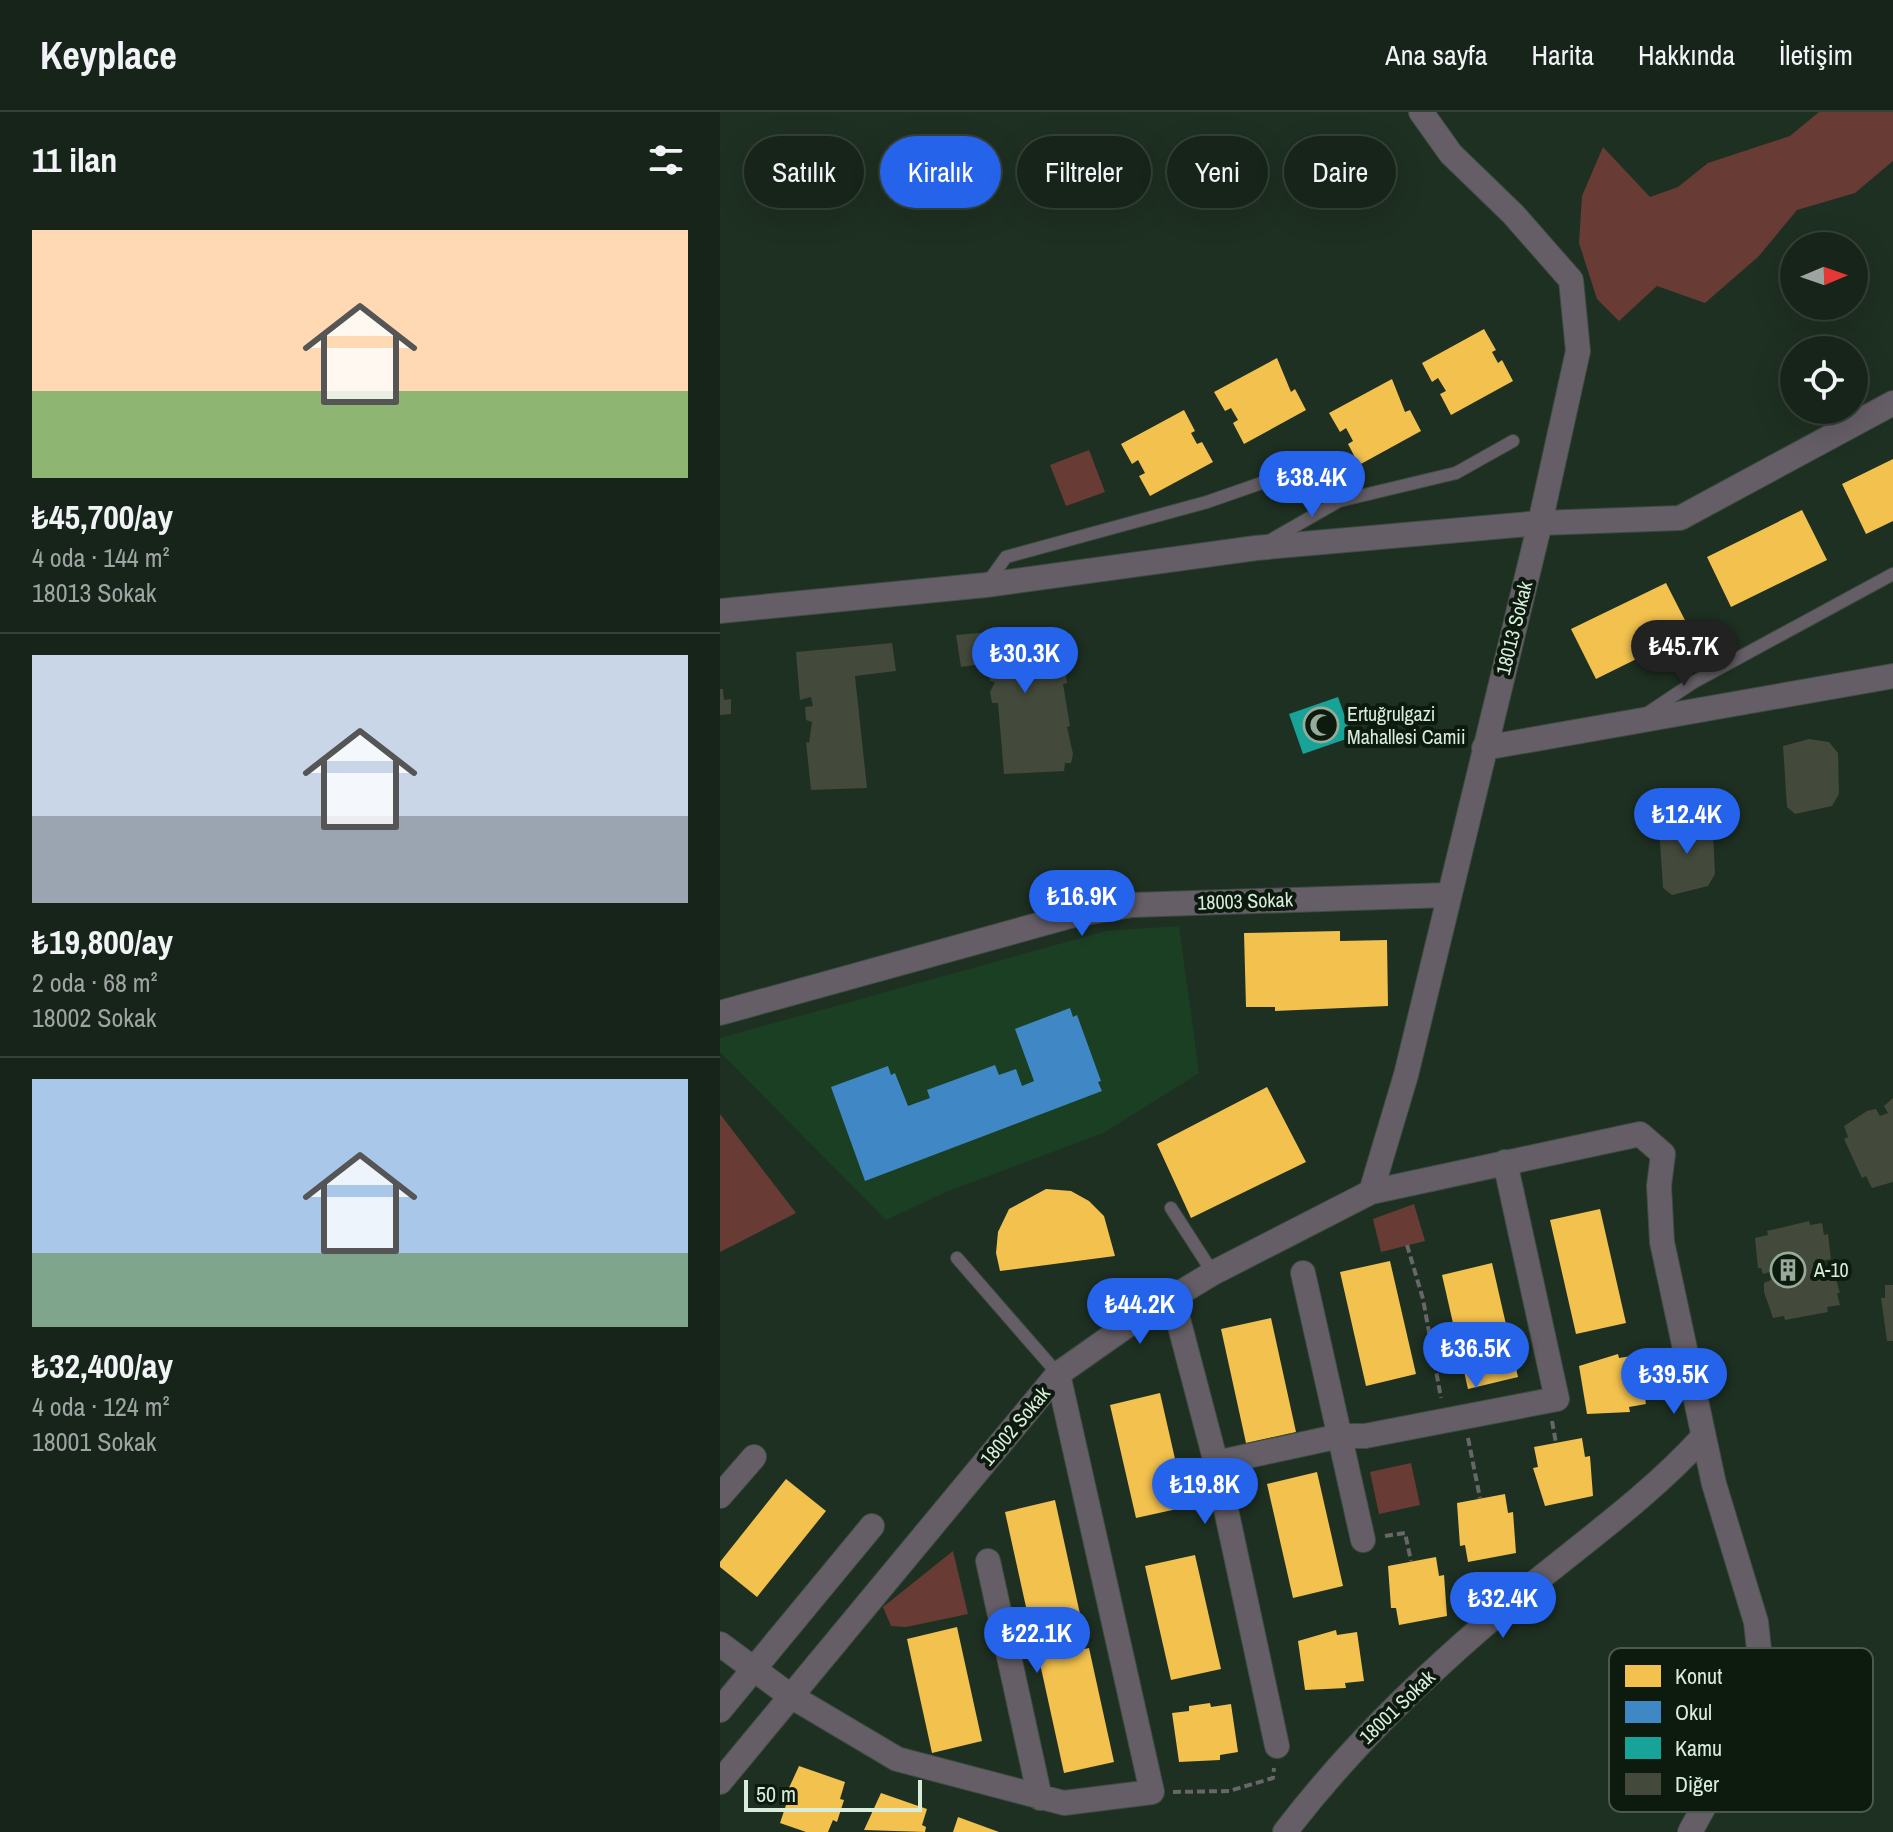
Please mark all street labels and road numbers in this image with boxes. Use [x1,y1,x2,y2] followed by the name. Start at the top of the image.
[1489,577,1538,678] street label: 18013 Sokak
[1197,885,1294,916] street label: 18003 Sokak
[974,1380,1056,1471] street label: 18002 Sokak
[1353,1663,1441,1750] street label: 18001 Sokak

